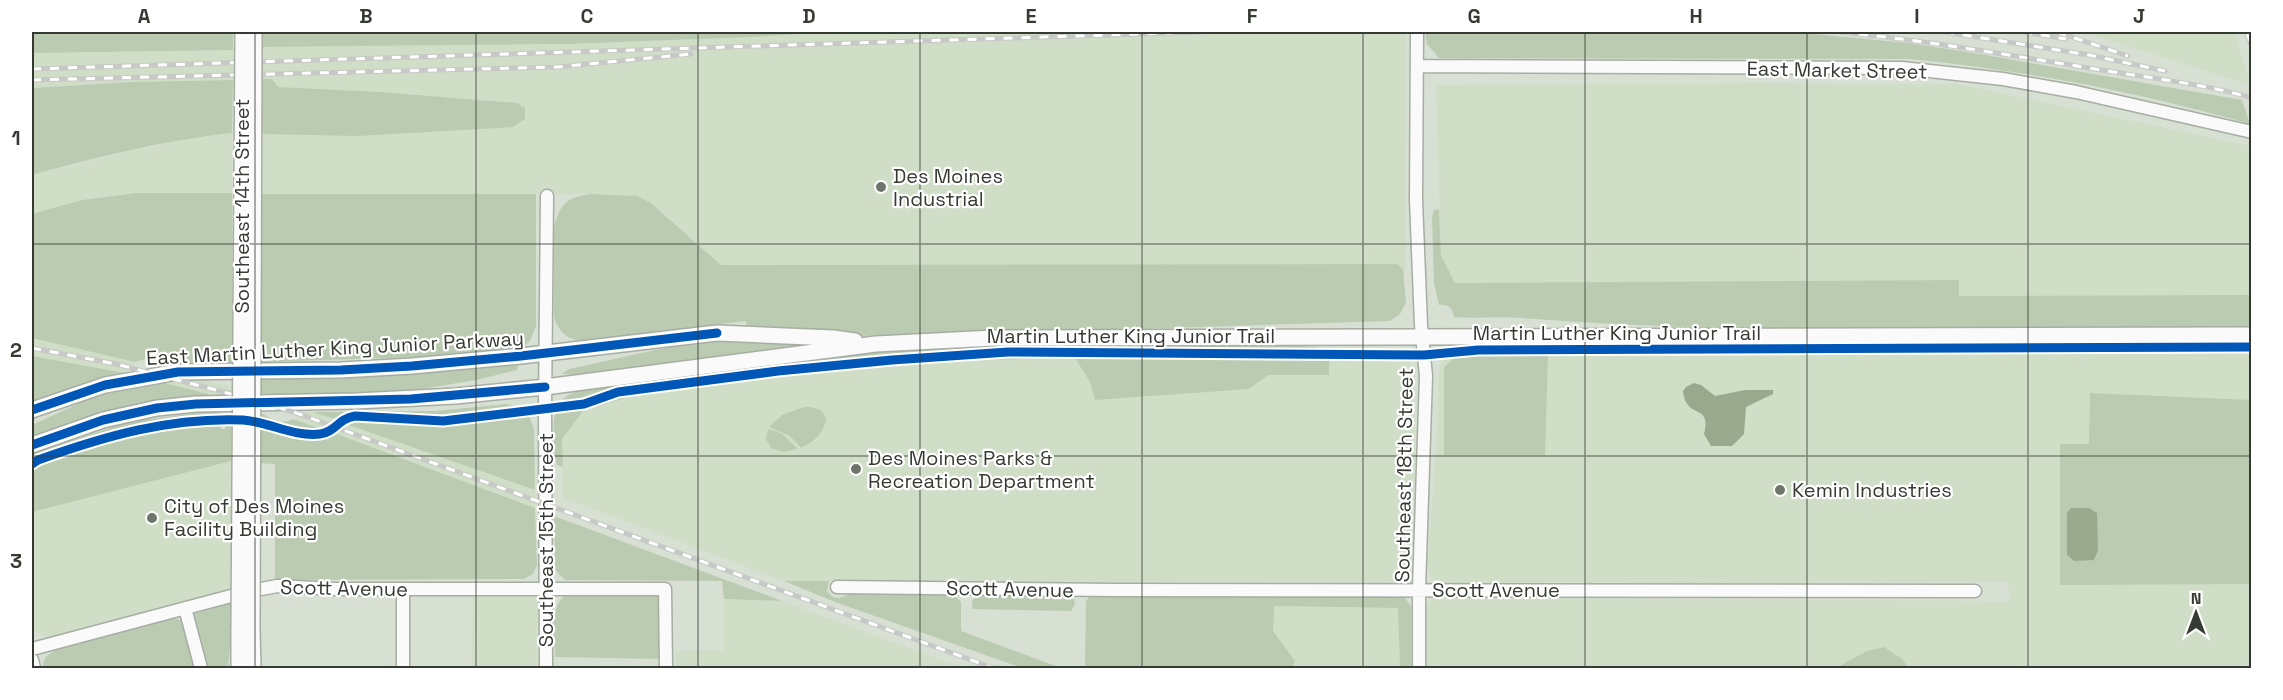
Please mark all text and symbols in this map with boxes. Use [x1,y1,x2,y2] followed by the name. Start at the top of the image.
[138,3,151,29] text: A
[359,3,373,29] text: B
[581,3,594,29] text: C
[802,3,816,29] text: D
[1025,3,1037,29] text: E
[1247,3,1258,29] text: F
[1467,3,1481,29] text: G
[1689,3,1703,29] text: H
[1914,3,1920,29] text: I
[2133,3,2145,29] text: J
[1746,55,1928,85] street label: East Market Street
[229,99,255,313] street label: Southeast 14th Street
[11,125,21,151] text: 1
[893,163,1003,212] place label: Des Moines Industrial
[874,180,888,194] marker: Des Moines Industrial
[1473,320,1761,346] street label: Martin Luther King Junior Trail
[987,323,1275,349] street label: Martin Luther King Junior Trail
[145,325,525,371] street label: East Martin Luther King Junior Parkway
[10,337,22,363] text: 2
[1389,367,1419,583] street label: Southeast 18th Street
[533,433,559,647] street label: Southeast 15th Street
[868,445,1095,494] place label: Des Moines Parks & Recreation Department
[849,462,863,476] marker: Des Moines Parks & Recreation Department
[1792,477,1952,503] place label: Kemin Industries
[1773,483,1787,497] marker: Kemin Industries
[164,493,344,542] place label: City of Des Moines Facility Building
[145,511,159,525] marker: City of Des Moines Facility Building
[10,548,22,574] text: 3
[280,574,408,602] street label: Scott Avenue
[946,575,1074,603] street label: Scott Avenue
[1432,577,1560,603] street label: Scott Avenue
[2166,583,2226,643] north arrow
[2191,588,2201,609] text: N

